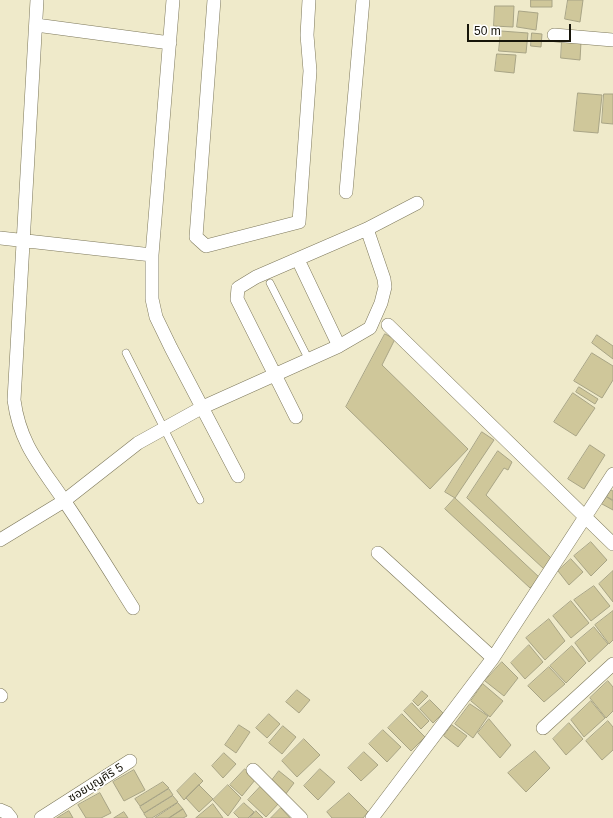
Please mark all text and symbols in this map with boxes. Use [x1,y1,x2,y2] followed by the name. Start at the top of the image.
[469,16,573,42] scale bar
[474,24,501,38] text: 50 m
[66,760,126,806] street label: ซอยบุญศิริ 5

